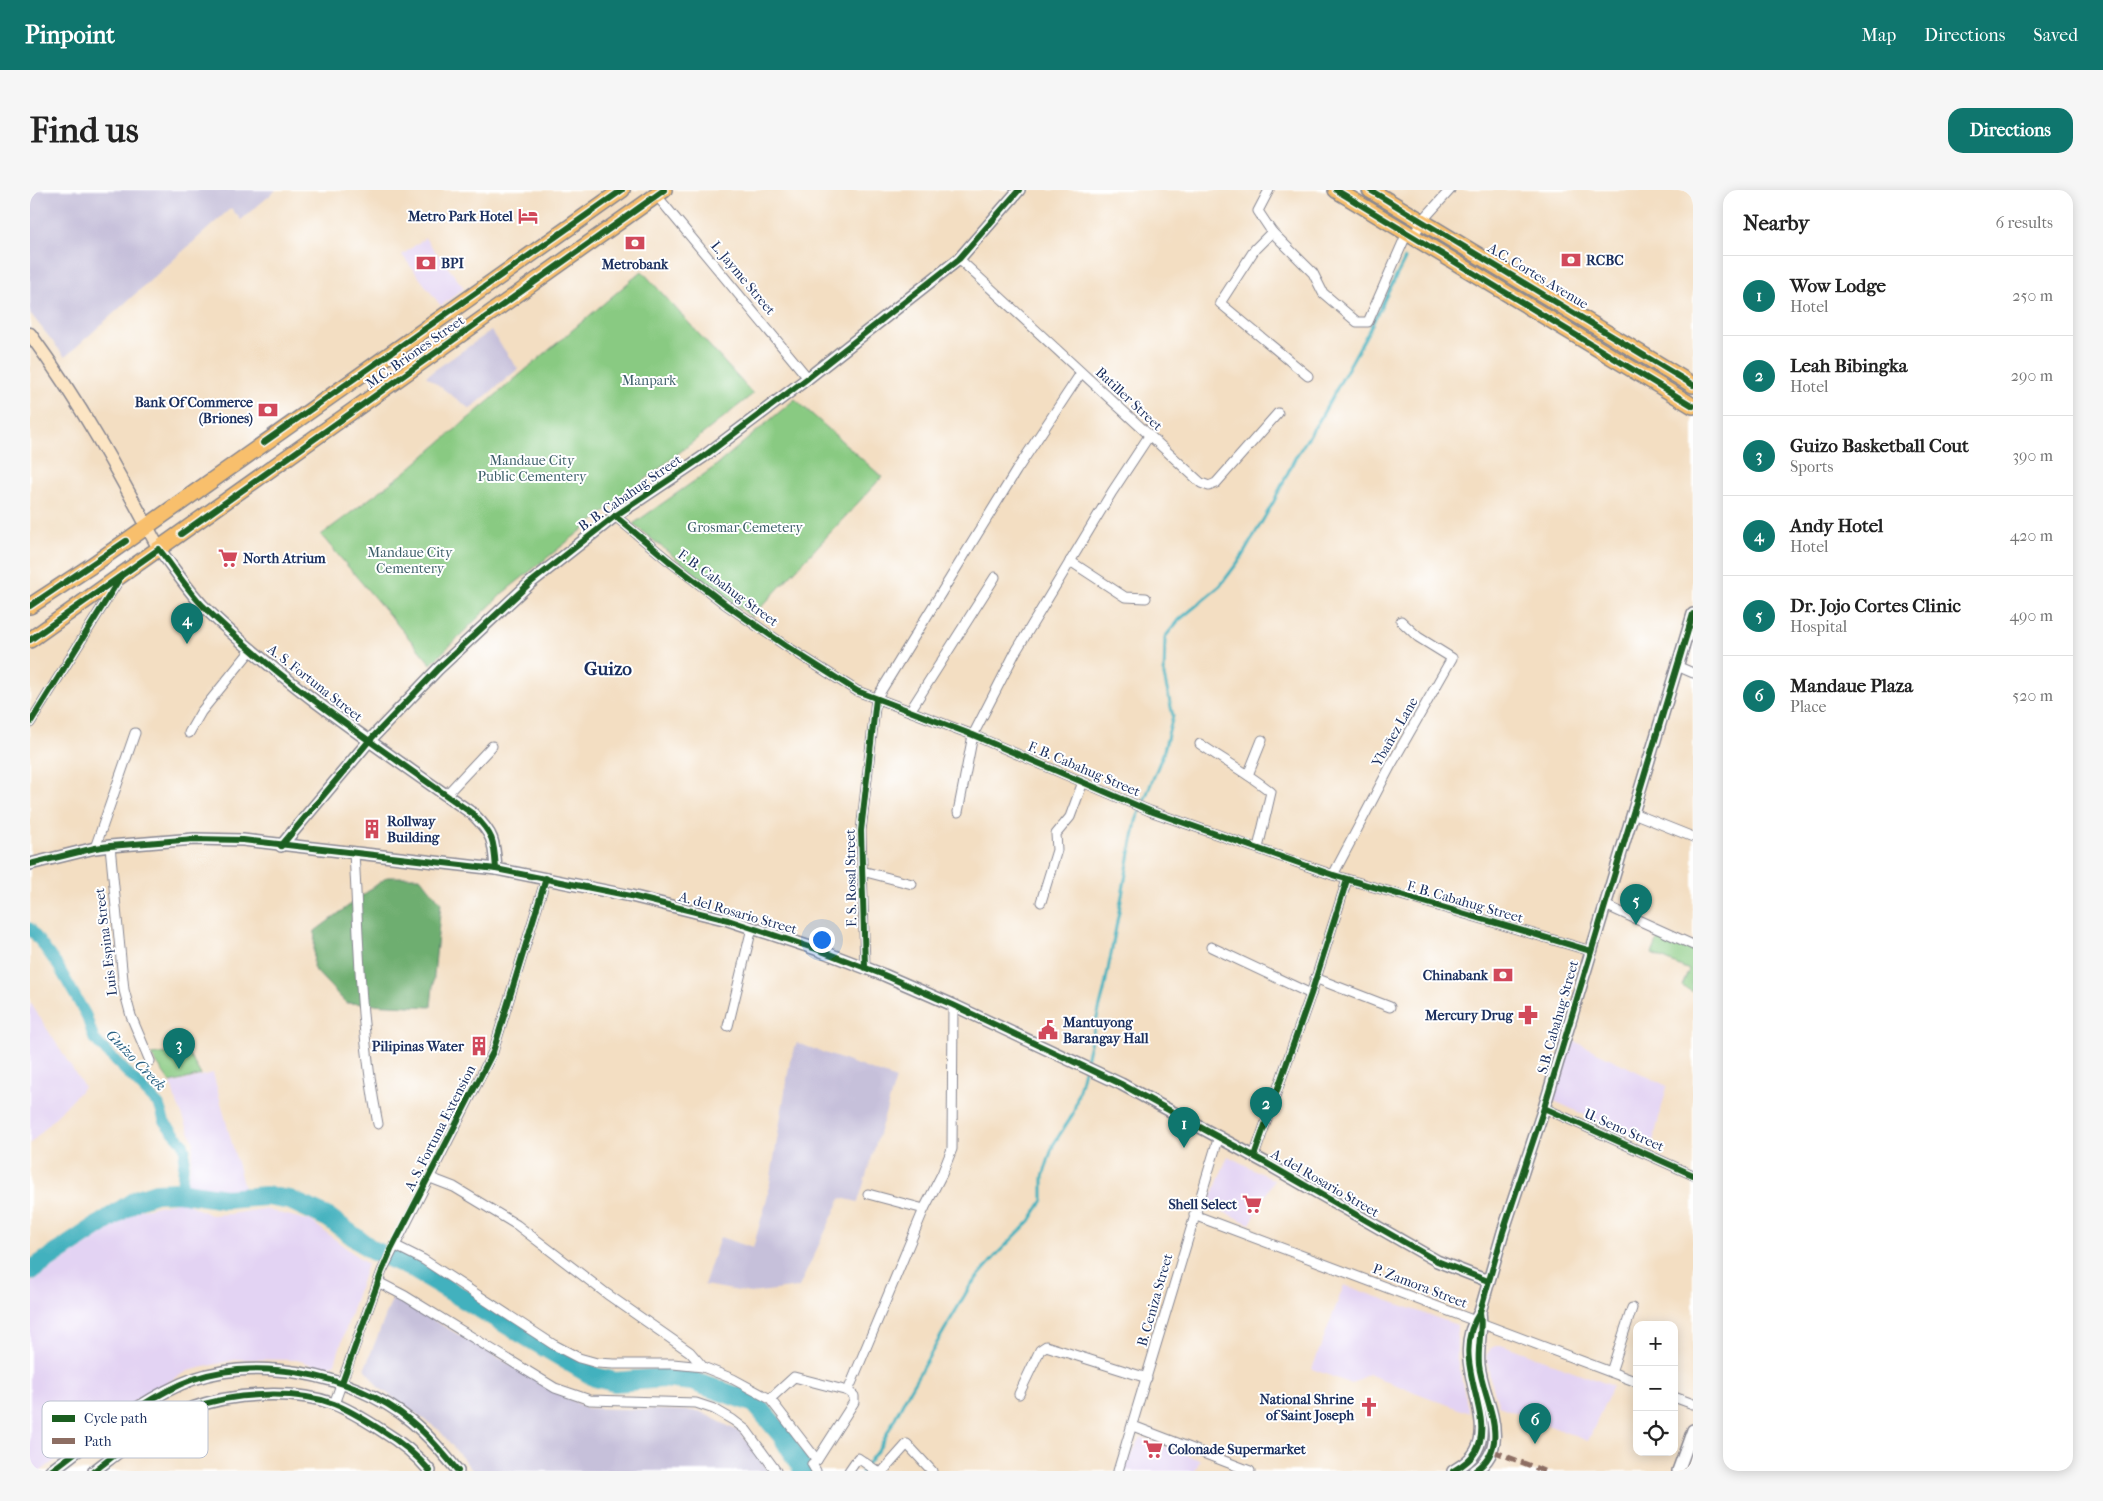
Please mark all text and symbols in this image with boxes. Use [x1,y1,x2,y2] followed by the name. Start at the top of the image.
[25,21,115,49] text: Pinpoint
[1862,25,1896,46] text: Map
[1924,25,2005,46] text: Directions
[2033,25,2078,46] text: Saved
[1948,108,2073,153] button: Directions
[30,110,139,151] text: Find us
[517,205,539,227] hotel icon: Metro Park Hotel
[407,208,513,225] place label: Metro Park Hotel
[1743,211,1809,235] text: Nearby
[1995,213,2053,232] text: 6 results
[624,232,646,254] bank icon: Metrobank
[707,238,779,318] street label: L. Jayme Street
[1484,239,1591,313] street label: A.C. Cortes Avenue
[1560,249,1582,271] bank icon: RCBC
[415,252,437,274] bank icon: BPI
[1586,252,1624,269] place label: RCBC
[441,255,464,272] place label: BPI
[601,256,669,273] place label: Metrobank
[1790,275,1886,297] text: Wow Lodge
[1756,286,1762,305] text: 1
[2012,286,2053,305] text: 250 m
[1790,297,1828,316] text: Hotel
[362,312,468,392] street label: M.C. Briones Street
[1790,355,1907,377] text: Leah Bibingka
[1092,364,1166,434] street label: Batiller Street
[1755,366,1763,385] text: 2
[2011,366,2053,385] text: 290 m
[622,372,677,389] park label: Manpark
[1790,377,1828,396] text: Hotel
[135,394,253,427] place label: Bank Of Commerce (Briones)
[257,399,279,421] bank icon: Bank Of Commerce (Briones)
[1790,435,1969,457] text: Guizo Basketball Cout
[1756,446,1762,465] text: 3
[2012,446,2053,465] text: 390 m
[575,451,685,535] street label: B. B. Cabahug Street
[478,452,587,485] park label: Mandaue City Public Cementery
[1790,457,1833,476] text: Sports
[1790,515,1883,537] text: Andy Hotel
[687,519,803,536] park label: Grosmar Cemetery
[1754,526,1764,545] text: 4
[2010,526,2053,545] text: 420 m
[1790,537,1828,556] text: Hotel
[367,544,453,577] park label: Mandaue City Cementery
[674,546,782,630] street label: F. B. Cabahug Street
[217,547,239,569] supermarket icon: North Atrium
[243,550,326,567] place label: North Atrium
[1790,595,1961,617] text: Dr. Jojo Cortes Clinic
[171,603,203,644] pin: 4
[1756,606,1762,625] text: 5
[2010,606,2053,625] text: 490 m
[1790,617,1847,636] text: Hospital
[263,640,366,725] street label: A. S. Fortuna Street
[584,658,632,680] district label: Guizo
[1790,675,1913,697] text: Mandaue Plaza
[1755,686,1763,705] text: 6
[2012,686,2053,705] text: 520 m
[1368,694,1422,771] street label: Ybañez Lane
[1790,697,1826,716] text: Place
[1025,738,1143,800] street label: F. B. Cabahug Street
[387,813,440,846] place label: Rollway Building
[361,818,383,840] building icon: Rollway Building
[842,829,860,927] street label: F. S. Rosal Street
[1405,877,1525,927] street label: F. B. Cabahug Street
[1620,884,1652,925] pin: 5
[91,887,121,997] street label: Luis Espina Street
[676,888,799,938] street label: A. del Rosario Street
[809,927,835,953] your location
[1534,958,1582,1076] street label: S.B. Cabahug Street
[1492,964,1514,986] bank icon: Chinabank
[1423,967,1489,984] place label: Chinabank
[1517,1004,1539,1026] pharmacy icon: Mercury Drug
[1424,1007,1514,1024] place label: Mercury Drug
[1062,1014,1149,1047] place label: Mantuyong Barangay Hall
[1037,1019,1059,1041] public building icon: Mantuyong Barangay Hall
[102,1026,170,1095] water label: Guizo Creek
[163,1028,195,1069] pin: 3
[468,1035,490,1057] building icon: Pilipinas Water
[372,1038,465,1055] place label: Pilipinas Water
[400,1062,479,1195] street label: A. S. Fortuna Extension
[1250,1087,1282,1128] pin: 2
[1581,1105,1667,1155] street label: U. Seno Street
[1168,1107,1200,1148] pin: 1
[1267,1145,1382,1221] street label: A. del Rosario Street
[1241,1193,1263,1215] supermarket icon: Shell Select
[1168,1196,1238,1213] place label: Shell Select
[1134,1252,1176,1348] street label: B. Ceniza Street
[1370,1260,1470,1312] street label: P. Zamora Street
[1633,1321,1678,1456] map controls
[1633,1321,1678,1366] button: +
[1633,1366,1678,1411] button: −
[1260,1391,1355,1424] place label: National Shrine of Saint Joseph
[1358,1396,1380,1418] church icon: National Shrine of Saint Joseph
[42,1401,208,1458] legend
[1519,1403,1551,1444] pin: 6
[84,1410,148,1427] text: Cycle path
[1633,1411,1678,1456] button: locate
[84,1433,112,1450] text: Path
[1142,1438,1164,1460] supermarket icon: Colonade Supermarket
[1168,1441,1307,1458] place label: Colonade Supermarket

